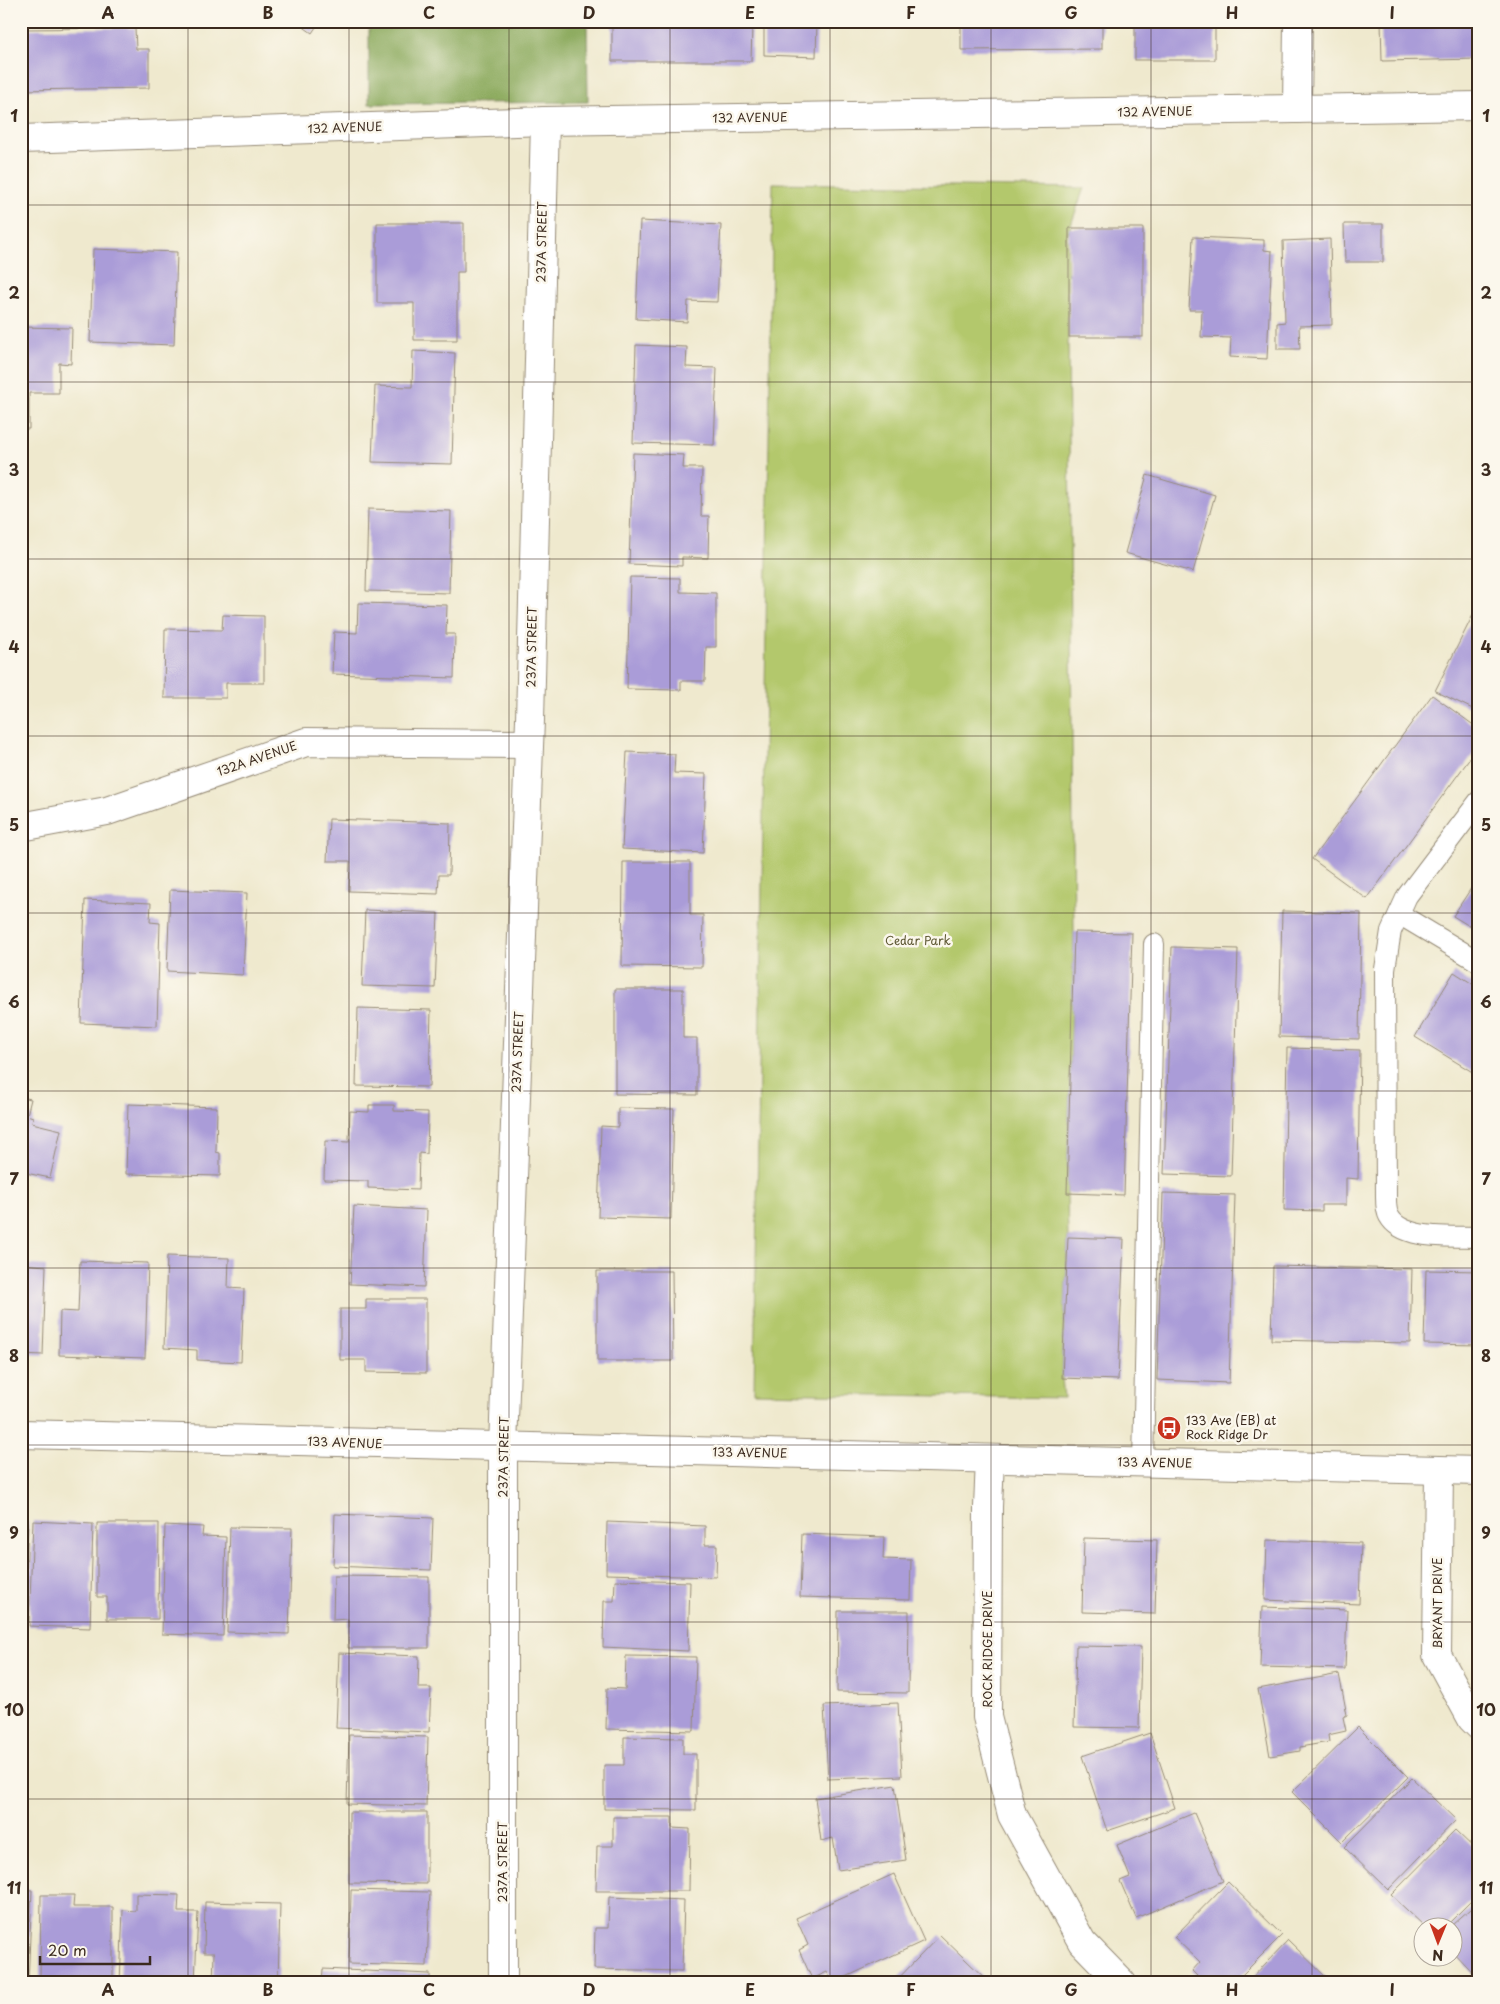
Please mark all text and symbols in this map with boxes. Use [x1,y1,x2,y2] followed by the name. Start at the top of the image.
[102,0,115,24] text: A
[263,0,274,24] text: B
[423,0,435,24] text: C
[583,0,595,24] text: D
[745,0,755,24] text: E
[906,0,916,24] text: F
[1064,0,1078,24] text: G
[1226,0,1238,24] text: H
[1389,0,1395,24] text: I
[1117,101,1193,121] street label: 132 AVENUE
[10,103,18,127] text: 1
[1482,103,1490,127] text: 1
[712,107,788,127] street label: 132 AVENUE
[307,117,383,137] street label: 132 AVENUE
[531,200,551,283] street label: 237A STREET
[8,280,20,304] text: 2
[1480,280,1492,304] text: 2
[9,457,19,481] text: 3
[1481,457,1491,481] text: 3
[521,605,541,688] street label: 237A STREET
[9,634,20,658] text: 4
[1481,634,1492,658] text: 4
[214,736,299,780] street label: 132A AVENUE
[9,812,19,836] text: 5
[1481,812,1491,836] text: 5
[885,931,951,949] park label: Cedar Park
[8,989,20,1013] text: 6
[1480,989,1492,1013] text: 6
[507,1010,527,1093] street label: 237A STREET
[9,1166,19,1190] text: 7
[1481,1166,1491,1190] text: 7
[9,1343,19,1367] text: 8
[1481,1343,1491,1367] text: 8
[1186,1411,1276,1443] place label: 133 Ave (EB) at Rock Ridge Dr
[493,1415,513,1498] street label: 237A STREET
[1156,1415,1182,1441] bus stop icon: 133 Ave (EB) at Rock Ridge Dr
[307,1432,383,1452] street label: 133 AVENUE
[712,1442,788,1462] street label: 133 AVENUE
[1117,1452,1193,1472] street label: 133 AVENUE
[9,1520,19,1544] text: 9
[1481,1520,1491,1544] text: 9
[1428,1557,1446,1649] street label: BRYANT DRIVE
[978,1590,996,1708] street label: ROCK RIDGE DRIVE
[4,1697,24,1721] text: 10
[1476,1697,1496,1721] text: 10
[493,1821,511,1903] street label: 237A STREET
[7,1875,21,1899] text: 11
[1479,1875,1493,1899] text: 11
[1412,1916,1462,1966] north arrow
[40,1934,150,1966] scale bar
[48,1938,87,1961] text: 20 m
[1432,1945,1443,1966] text: N
[102,1977,115,2001] text: A
[263,1977,274,2001] text: B
[423,1977,435,2001] text: C
[583,1977,595,2001] text: D
[745,1977,755,2001] text: E
[906,1977,916,2001] text: F
[1064,1977,1078,2001] text: G
[1226,1977,1238,2001] text: H
[1389,1977,1395,2001] text: I

